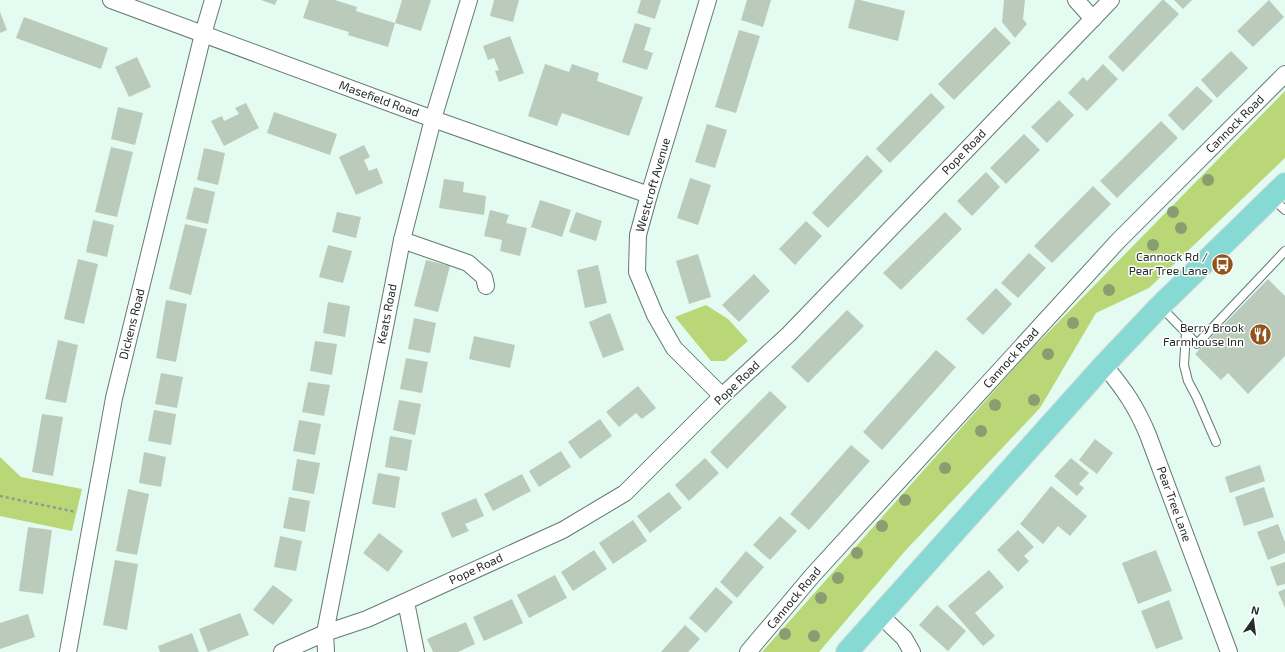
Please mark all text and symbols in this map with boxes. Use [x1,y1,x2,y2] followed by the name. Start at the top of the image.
[337,77,421,119] street label: Masefield Road
[1202,91,1266,155] street label: Cannock Road
[938,126,988,177] street label: Pope Road
[632,136,672,233] street label: Westcroft Avenue
[1129,249,1208,277] place label: Cannock Rd / Pear Tree Lane
[1210,251,1236,277] bus stop icon: Cannock Rd / Pear Tree Lane
[373,283,399,345] street label: Keats Road
[115,287,147,361] street label: Dickens Road
[1163,320,1244,348] place label: Berry Brook Farmhouse Inn
[1247,322,1273,348] restaurant icon: Berry Brook Farmhouse Inn
[980,324,1041,390] street label: Cannock Road
[711,357,762,407] street label: Pope Road
[1155,464,1195,543] street label: Pear Tree Lane
[447,550,505,587] street label: Pope Road
[763,564,823,631] street label: Cannock Road
[1233,600,1273,640] north arrow
[1250,603,1261,617] text: N

